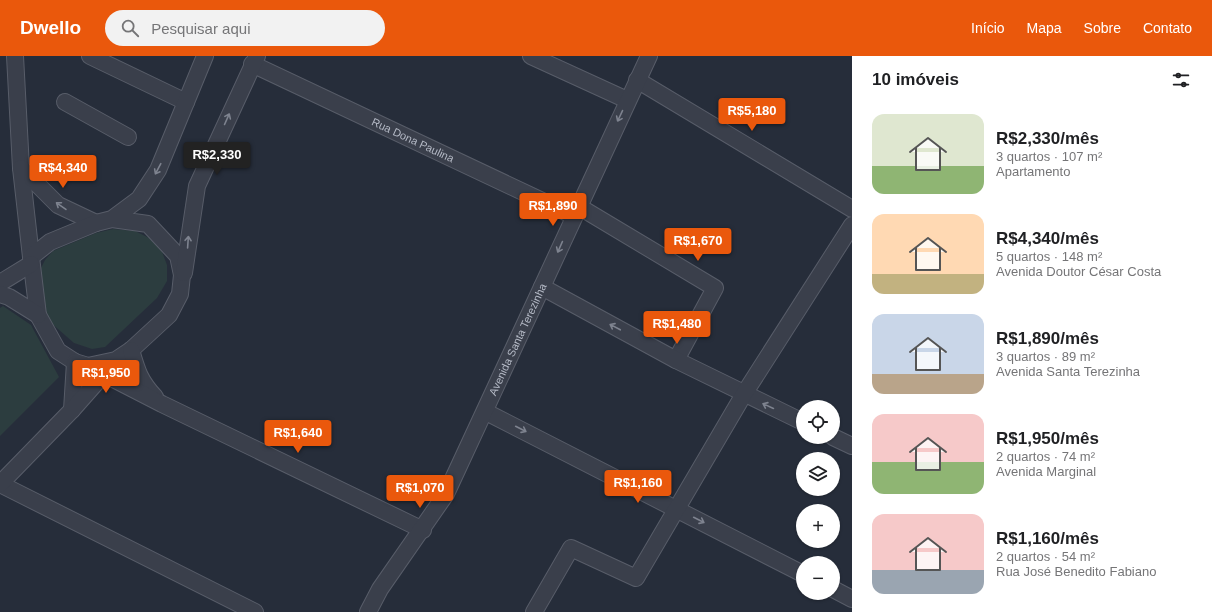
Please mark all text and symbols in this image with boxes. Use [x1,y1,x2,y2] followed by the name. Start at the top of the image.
[105,10,385,46] search box
[20,17,81,38] text: Dwello
[119,17,141,39] icon: search
[151,20,250,37] text: Pesquisar aqui
[971,20,1005,36] text: Início
[1027,20,1062,36] text: Mapa
[1084,20,1121,36] text: Sobre
[1143,20,1192,36] text: Contato
[1170,69,1192,91] icon: filters
[872,70,959,89] text: 10 imóveis
[715,98,789,132] pin: R$5,180
[727,103,777,118] text: R$5,180
[616,110,623,122] one-way arrow
[224,113,231,125] one-way arrow
[370,115,457,165] street label: Rua Dona Paulina
[996,129,1099,148] text: R$2,330/mês
[904,130,952,178] icon: home
[180,142,254,176] pin: R$2,330
[192,147,242,162] text: R$2,330
[996,149,1102,164] text: 3 quartos · 107 m²
[26,155,100,189] pin: R$4,340
[38,160,88,175] text: R$4,340
[154,163,161,175] one-way arrow
[996,164,1070,179] text: Apartamento
[516,193,590,227] pin: R$1,890
[528,198,578,213] text: R$1,890
[56,202,67,210] one-way arrow
[661,228,735,262] pin: R$1,670
[996,229,1099,248] text: R$4,340/mês
[904,230,952,278] icon: home
[673,233,723,248] text: R$1,670
[185,236,192,249] one-way arrow
[556,241,563,253] one-way arrow
[996,249,1102,264] text: 5 quartos · 148 m²
[996,264,1161,279] text: Avenida Doutor César Costa
[487,281,549,397] street label: Avenida Santa Terezinha
[640,311,714,345] pin: R$1,480
[652,316,702,331] text: R$1,480
[609,323,621,330] one-way arrow
[996,329,1099,348] text: R$1,890/mês
[904,330,952,378] icon: home
[996,349,1095,364] text: 3 quartos · 89 m²
[69,360,143,394] pin: R$1,950
[996,364,1140,379] text: Avenida Santa Terezinha
[81,365,131,380] text: R$1,950
[796,400,840,600] map controls
[796,400,840,444] button: locate
[762,402,774,409] one-way arrow
[261,420,335,454] pin: R$1,640
[273,425,323,440] text: R$1,640
[514,426,526,433] one-way arrow
[996,429,1099,448] text: R$1,950/mês
[904,430,952,478] icon: home
[996,449,1095,464] text: 2 quartos · 74 m²
[796,452,840,496] button: layers
[996,464,1096,479] text: Avenida Marginal
[601,470,675,504] pin: R$1,160
[383,475,457,509] pin: R$1,070
[613,475,663,490] text: R$1,160
[395,480,445,495] text: R$1,070
[796,504,840,548] button: +
[693,516,705,524] one-way arrow
[996,529,1099,548] text: R$1,160/mês
[904,530,952,578] icon: home
[996,549,1095,564] text: 2 quartos · 54 m²
[796,556,840,600] button: −
[996,564,1156,579] text: Rua José Benedito Fabiano

